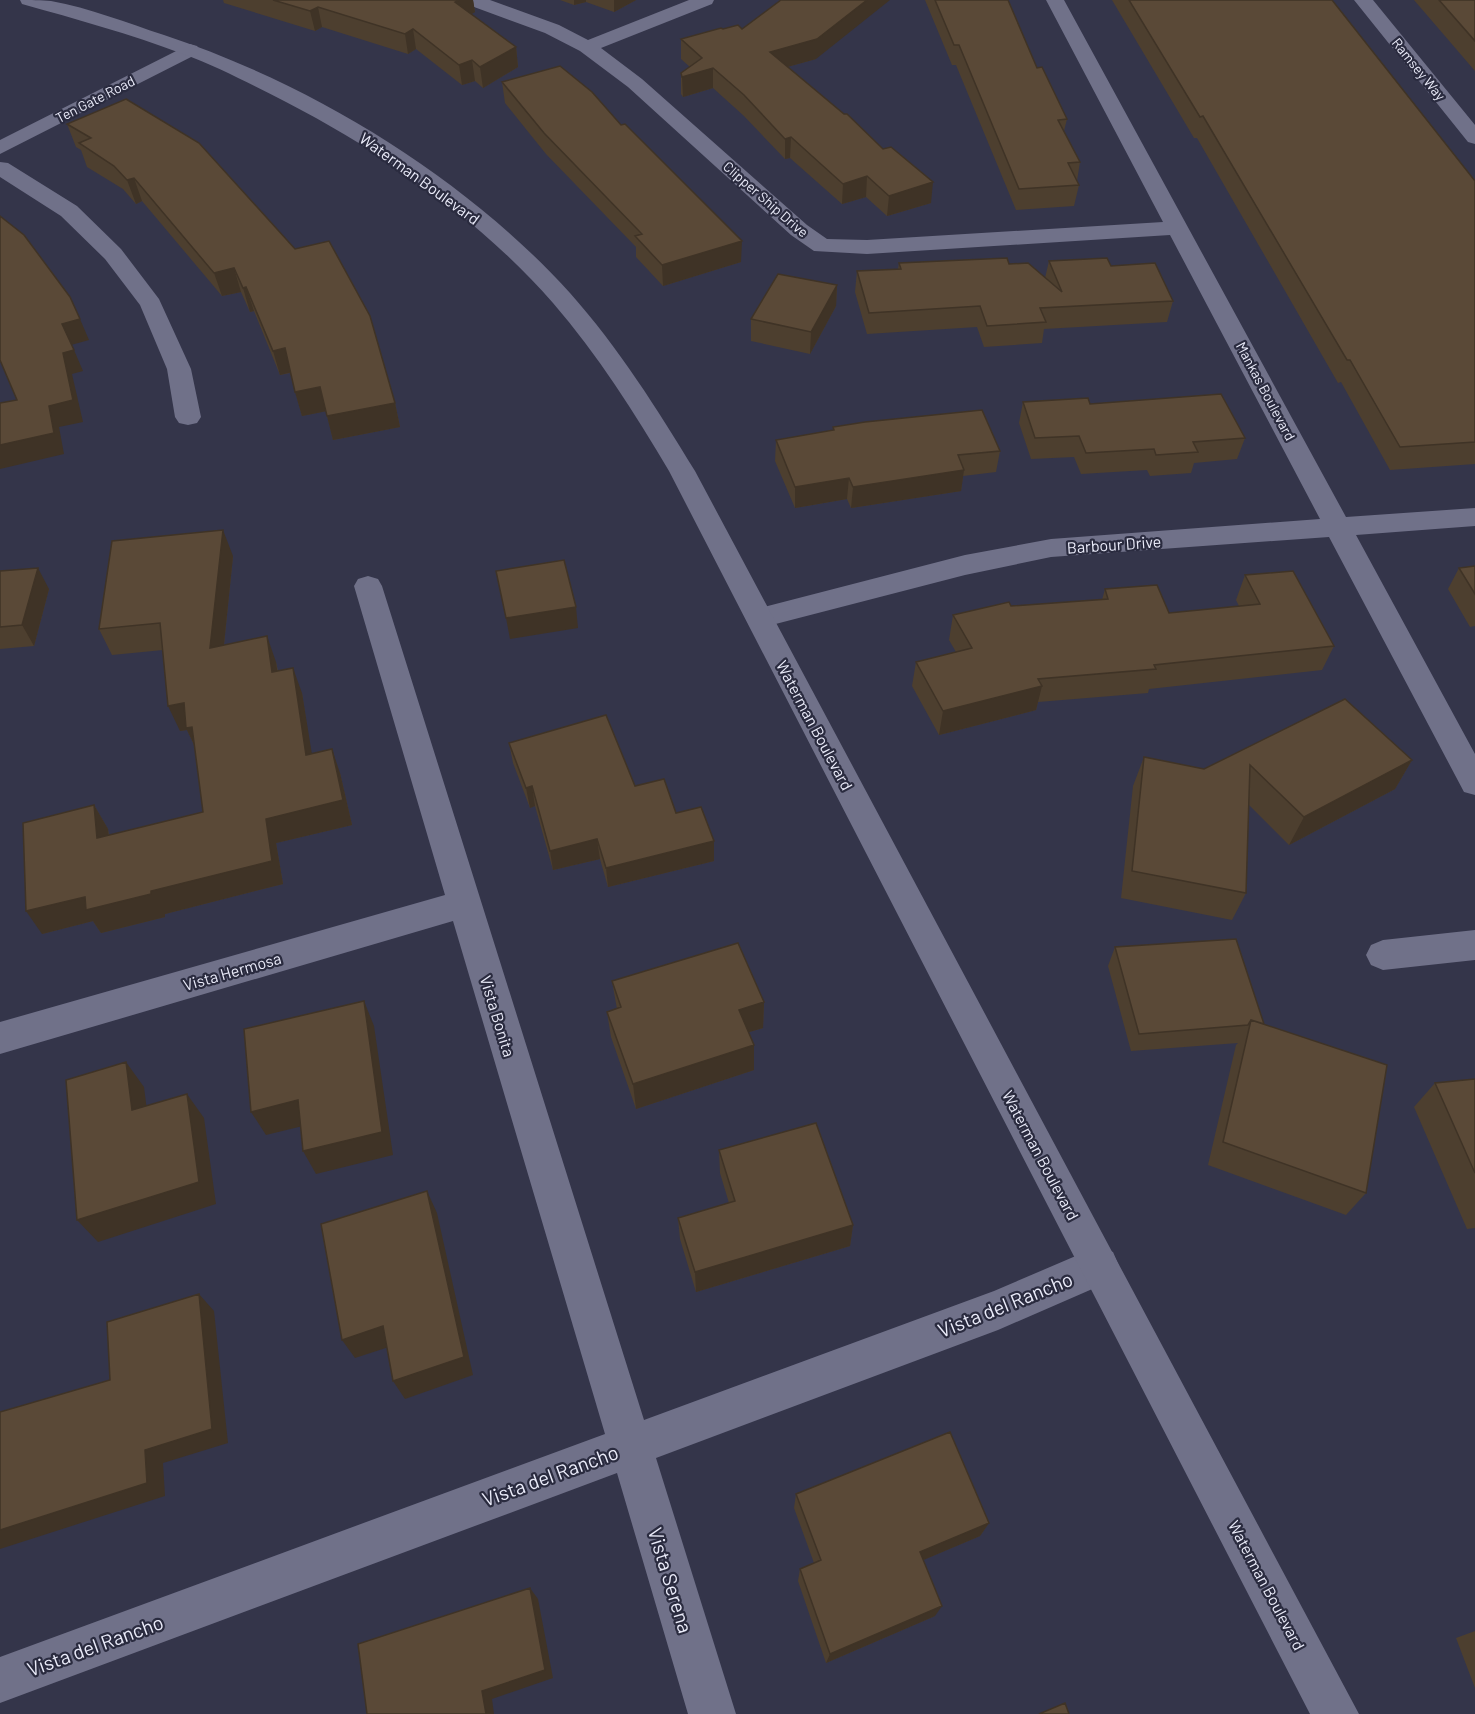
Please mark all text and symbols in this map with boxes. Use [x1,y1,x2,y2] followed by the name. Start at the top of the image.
[1389,34,1450,104] street label: Ramsey Way
[53,72,137,126] street label: Ten Gate Road
[356,128,484,228] street label: Waterman Boulevard
[720,157,812,241] street label: Clipper Ship Drive
[1233,339,1299,443] street label: Mankas Boulevard
[1066,531,1162,557] street label: Barbour Drive
[773,657,857,793] street label: Waterman Boulevard
[181,948,283,994] street label: Vista Hermosa
[477,973,519,1059] street label: Vista Bonita
[999,1087,1083,1223] street label: Waterman Boulevard
[934,1266,1076,1342] street label: Vista del Rancho
[479,1439,621,1511] street label: Vista del Rancho
[1225,1517,1309,1653] street label: Waterman Boulevard
[644,1524,698,1636] street label: Vista Serena
[24,1609,166,1681] street label: Vista del Rancho

